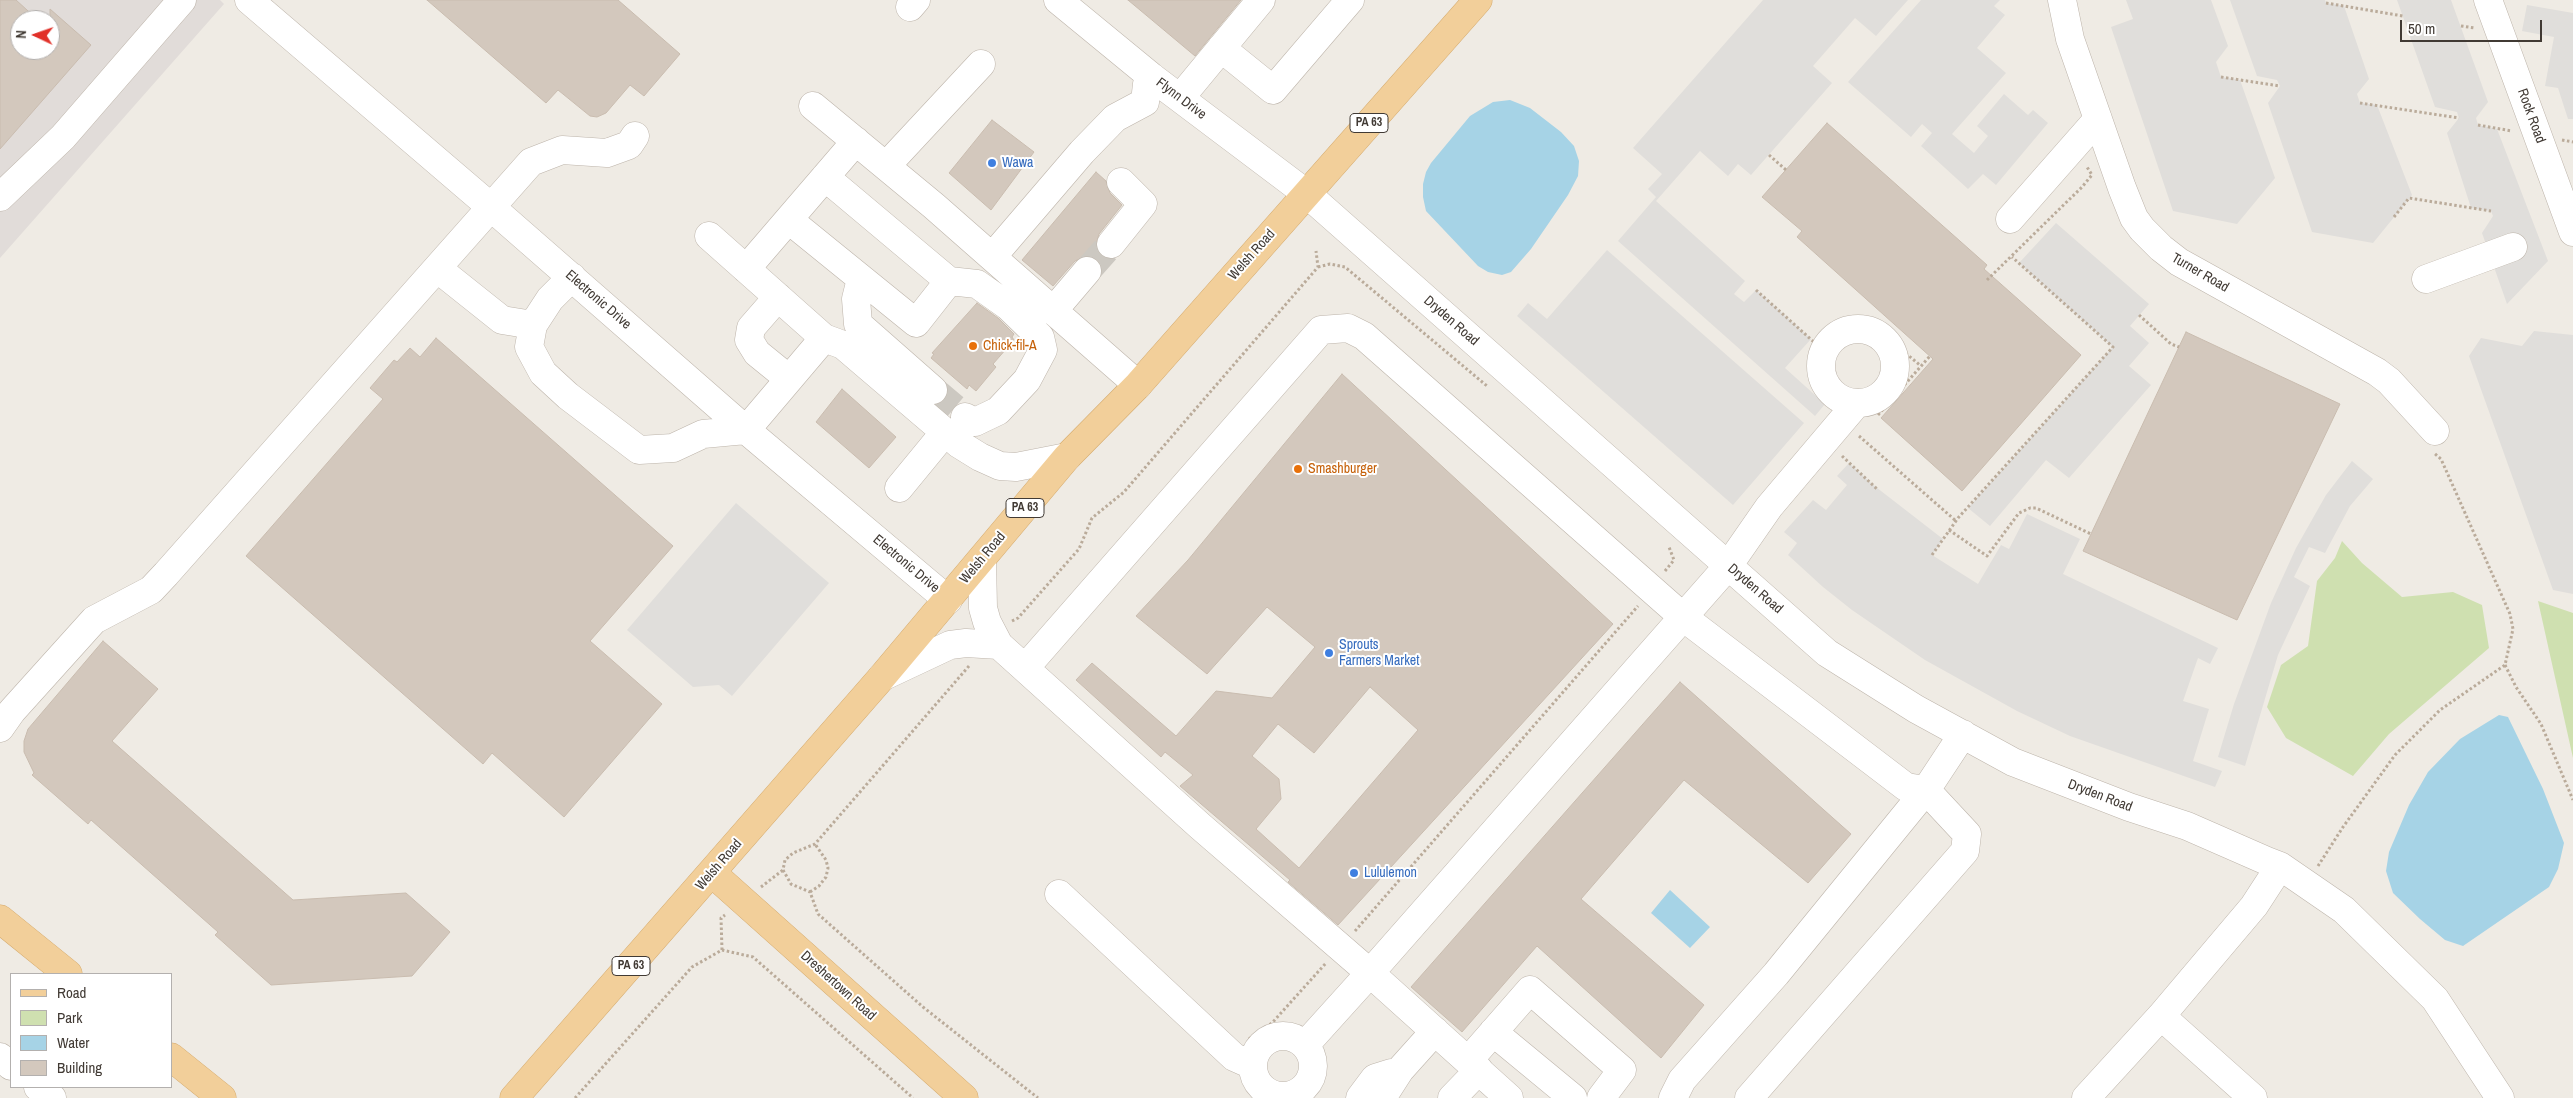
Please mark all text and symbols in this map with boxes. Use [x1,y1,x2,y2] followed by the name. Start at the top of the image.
[10,10,60,60] north arrow
[2403,10,2546,42] scale bar
[2408,18,2435,39] text: 50 m
[12,30,30,39] text: N
[1153,75,1209,123] street label: Flynn Drive
[2513,86,2549,146] street label: Rock Road
[1350,114,1388,132] road number: PA 63
[1002,155,1033,171] place label: Wawa
[986,157,998,169] marker: Wawa
[1225,226,1279,284] street label: Welsh Road
[2168,250,2232,296] street label: Turner Road
[562,267,634,333] street label: Electronic Drive
[1420,292,1482,350] street label: Dryden Road
[983,338,1037,354] place label: Chick-fil-A
[967,340,979,352] marker: Chick-fil-A
[1308,461,1377,477] place label: Smashburger
[1292,463,1304,475] marker: Smashburger
[1006,498,1044,518] road number: PA 63
[957,529,1009,587] street label: Welsh Road
[869,531,943,597] street label: Electronic Drive
[1724,560,1786,618] street label: Dryden Road
[1339,637,1419,670] place label: Sprouts Farmers Market
[1323,647,1335,659] marker: Sprouts Farmers Market
[2065,776,2135,816] street label: Dryden Road
[692,836,746,894] street label: Welsh Road
[1364,865,1417,881] place label: Lululemon
[1348,867,1360,879] marker: Lululemon
[797,948,879,1024] street label: Dreshertown Road
[612,956,650,976] road number: PA 63
[10,973,172,1088] legend
[57,982,86,1003] text: Road
[57,1007,82,1028] text: Park
[57,1032,89,1053] text: Water
[57,1057,102,1078] text: Building

